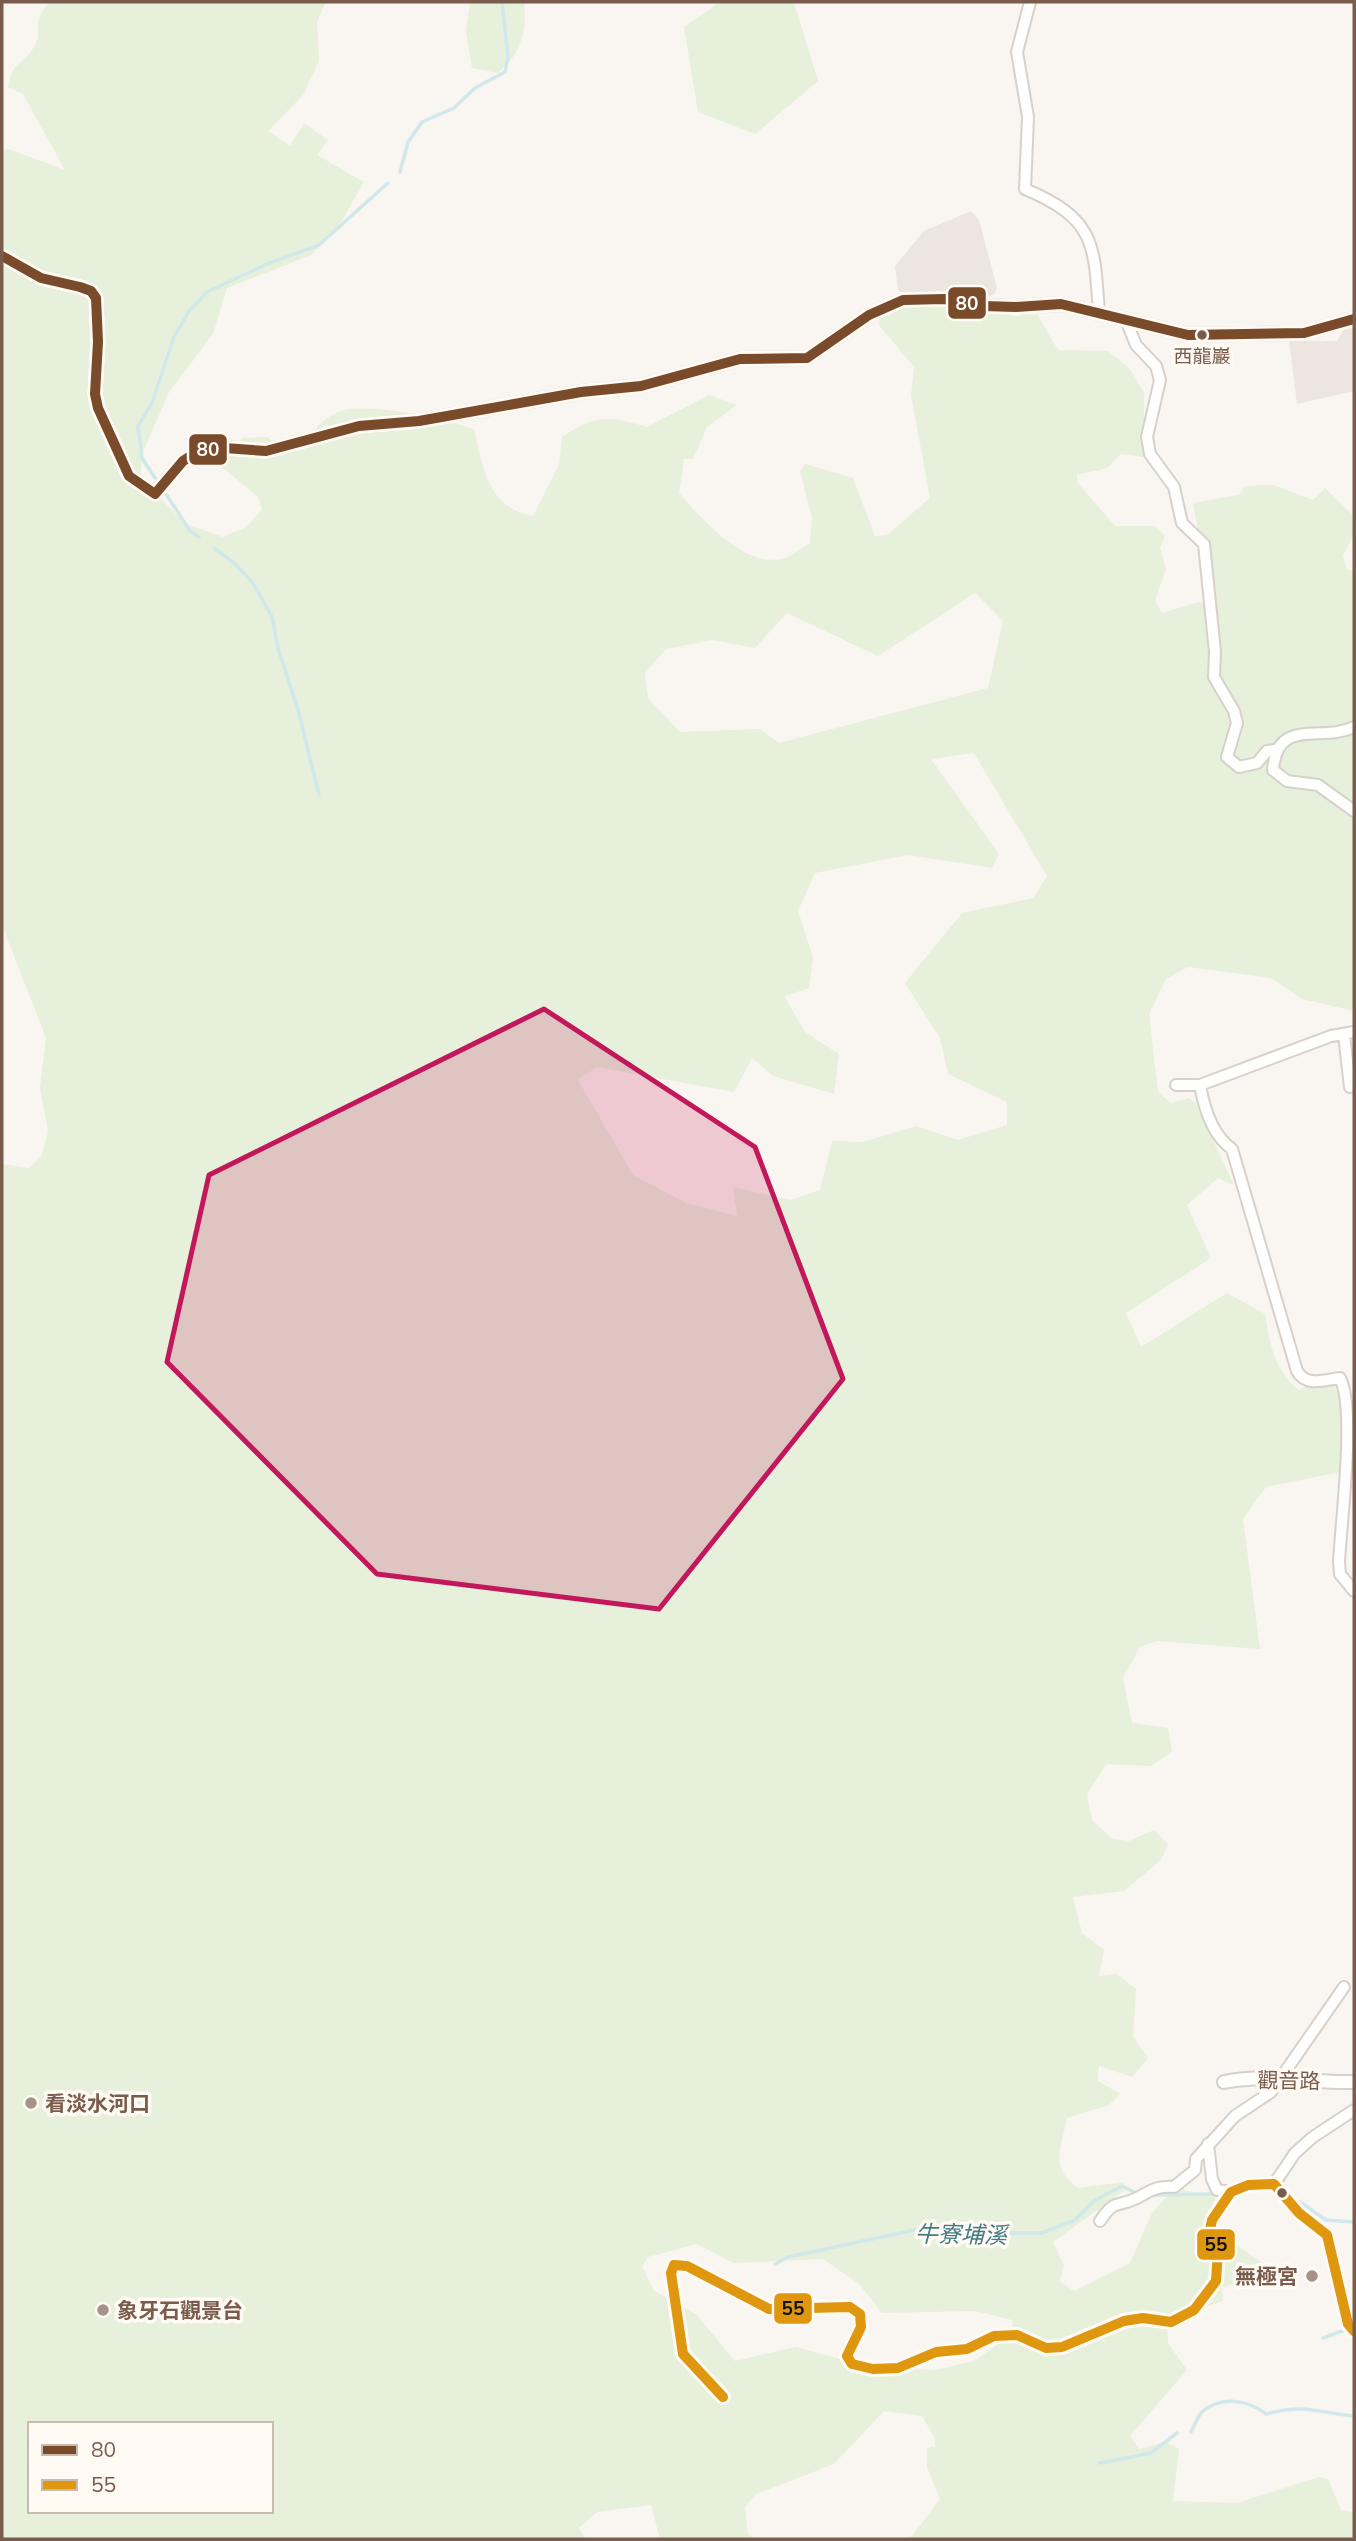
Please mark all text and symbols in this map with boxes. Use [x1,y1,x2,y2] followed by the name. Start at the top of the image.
[947,286,987,320] line badge: 80
[956,291,978,315] text: 80
[1195,328,1209,342] marker: 西龍巖
[1173,344,1231,368] place label: 西龍巖
[188,433,228,466] line badge: 80
[197,437,219,461] text: 80
[1257,2066,1321,2094] street label: 觀音路
[45,2090,150,2116] place label: 看淡水河口
[23,2095,39,2111] marker: 看淡水河口
[1275,2186,1289,2200] unlabelled marker
[915,2219,1010,2249] water label: 牛寮埔溪
[1196,2228,1236,2261] line badge: 55
[1205,2232,1227,2256] text: 55
[1235,2263,1298,2289] place label: 無極宮
[1304,2268,1320,2284] marker: 無極宮
[773,2292,813,2325] line badge: 55
[782,2296,804,2320] text: 55
[117,2297,243,2323] place label: 象牙石觀景台
[95,2302,111,2318] marker: 象牙石觀景台
[28,2422,273,2513] legend
[91,2436,116,2462] text: 80
[91,2471,116,2497] text: 55

